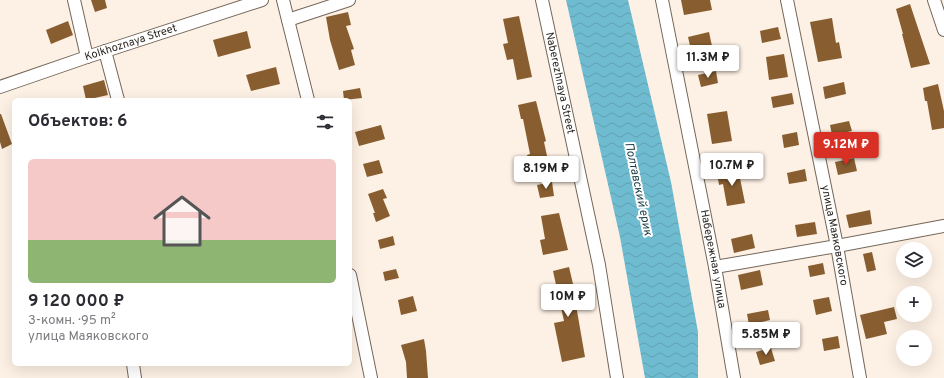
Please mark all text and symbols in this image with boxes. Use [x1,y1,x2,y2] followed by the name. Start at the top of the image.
[83,21,179,64] street label: Kolkhoznaya Street
[542,31,578,135] street label: Naberezhnaya Street
[671,45,745,79] pin: 11.3M ₽
[686,50,730,66] text: 11.3M ₽
[28,111,128,133] text: Объектов: 6
[314,111,336,133] icon: filters
[809,132,883,166] pin: 9.12M ₽
[823,137,869,153] text: 9.12M ₽
[620,141,656,237] water label: Полтавский ерик
[695,153,769,187] pin: 10.7M ₽
[509,156,583,190] pin: 8.19M ₽
[709,158,755,174] text: 10.7M ₽
[523,161,569,177] text: 8.19M ₽
[818,184,851,287] street label: улица Маяковского
[146,185,218,257] icon: home
[697,209,729,310] street label: Набережная улица
[896,242,932,366] map controls
[896,242,932,278] button: layers
[540,284,596,318] pin: 10M ₽
[896,286,932,322] button: +
[550,289,586,305] text: 10M ₽
[28,291,124,313] text: 9 120 000 ₽
[28,313,116,329] text: 3-комн. · 95 m²
[729,322,803,356] pin: 5.85M ₽
[741,327,791,343] text: 5.85M ₽
[28,329,149,345] text: улица Маяковского
[896,330,932,366] button: −

